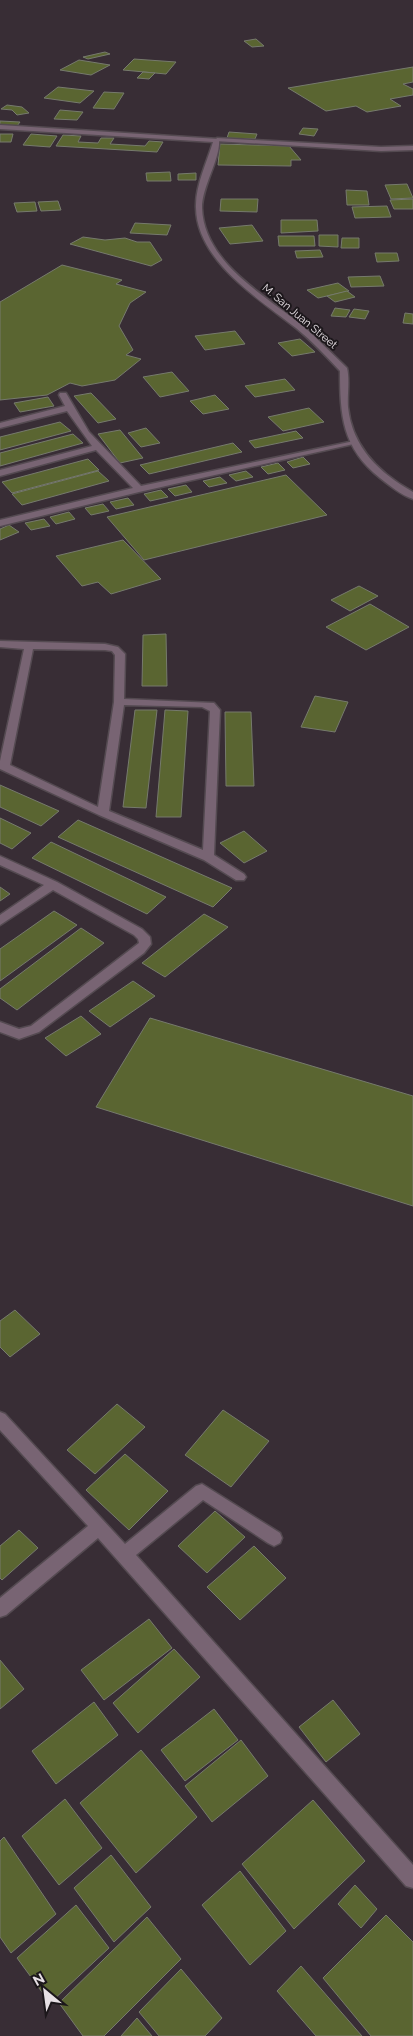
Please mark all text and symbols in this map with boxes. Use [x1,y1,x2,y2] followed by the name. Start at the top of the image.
[260,281,340,352] street label: M. San Juan Street
[20,1966,70,2016] north arrow
[30,1970,47,1989] text: N

